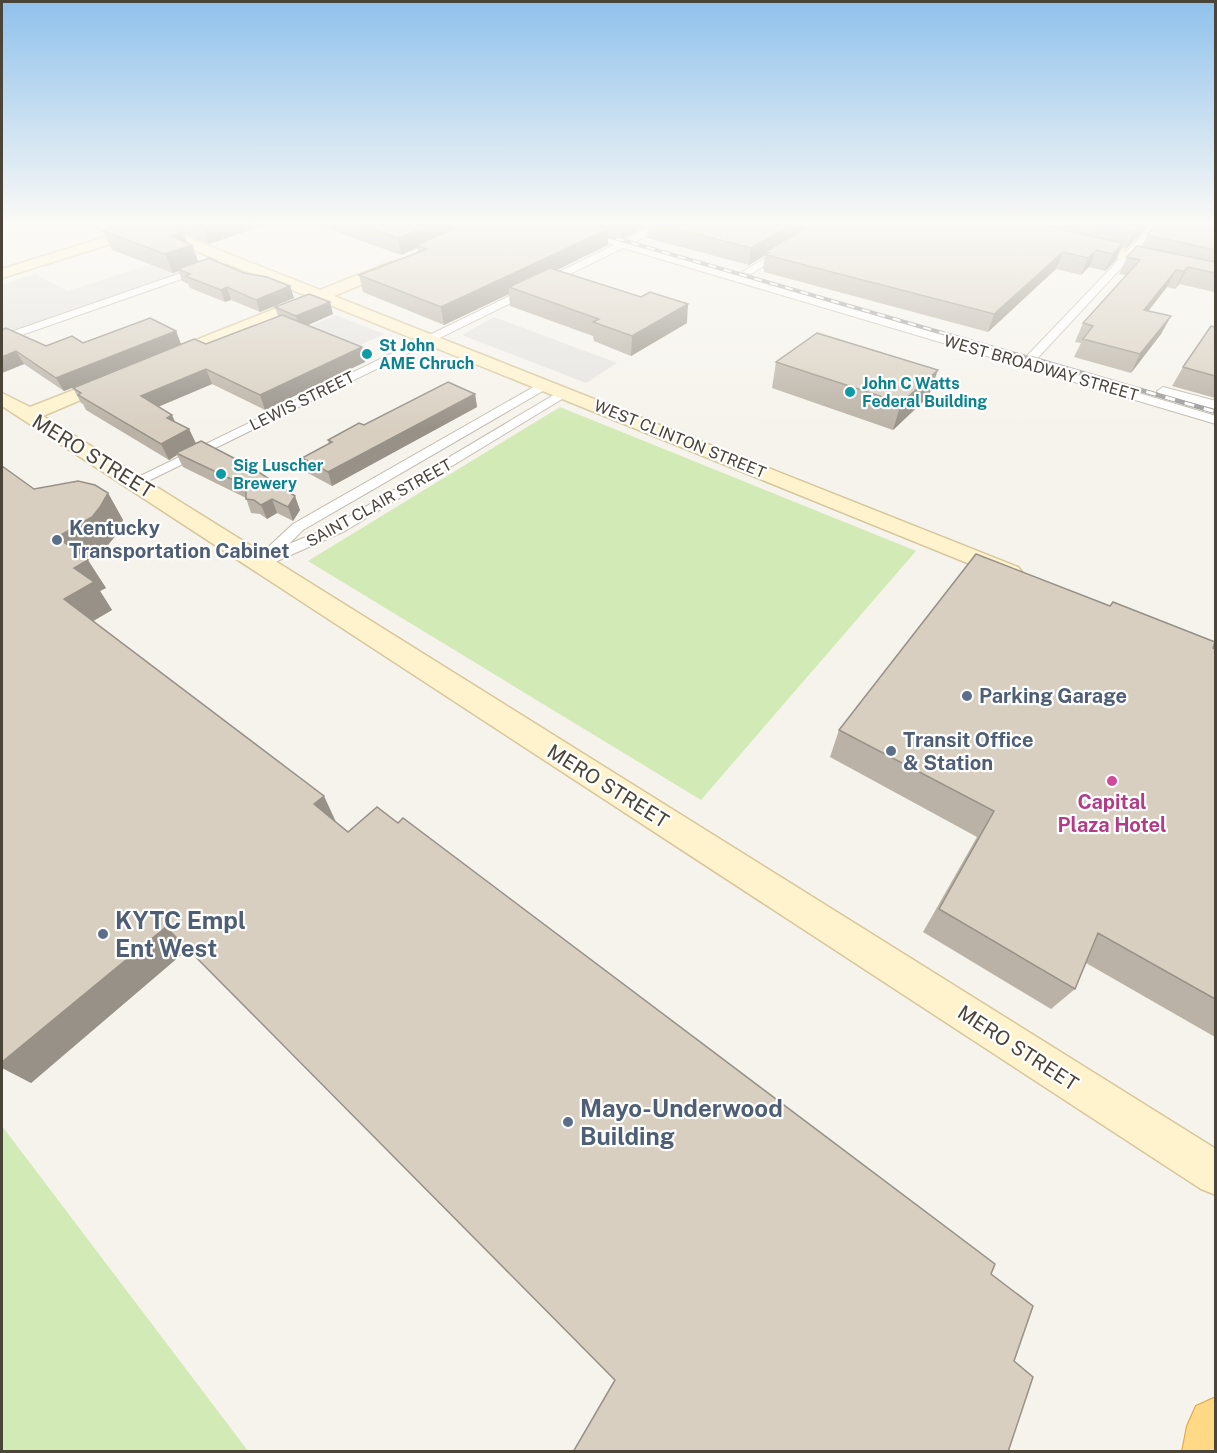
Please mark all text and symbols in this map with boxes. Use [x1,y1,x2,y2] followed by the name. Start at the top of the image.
[942,331,1141,405] street label: WEST BROADWAY STREET
[379,336,474,373] place label: St John AME Chruch
[360,347,374,361] marker: St John AME Chruch
[247,367,358,435] street label: LEWIS STREET
[862,374,987,411] place label: John C Watts Federal Building
[843,385,857,399] marker: John C Watts Federal Building
[591,396,769,482] street label: WEST CLINTON STREET
[28,409,158,503] street label: MERO STREET
[303,455,455,551] street label: SAINT CLAIR STREET
[233,456,324,493] place label: Sig Luscher Brewery
[214,467,228,481] marker: Sig Luscher Brewery
[69,516,290,563] place label: Kentucky Transportation Cabinet
[50,533,64,547] marker: Kentucky Transportation Cabinet
[979,684,1127,708] place label: Parking Garage
[960,689,974,703] marker: Parking Garage
[903,728,1033,775] place label: Transit Office & Station
[543,739,673,833] street label: MERO STREET
[884,744,898,758] marker: Transit Office & Station
[1105,774,1119,788] marker: Capital Plaza Hotel
[1057,790,1167,837] place label: Capital Plaza Hotel
[115,906,246,962] place label: KYTC Empl Ent West
[96,927,110,941] marker: KYTC Empl Ent West
[953,1000,1083,1096] street label: MERO STREET
[580,1094,783,1150] place label: Mayo-Underwood Building
[561,1115,575,1129] marker: Mayo-Underwood Building

